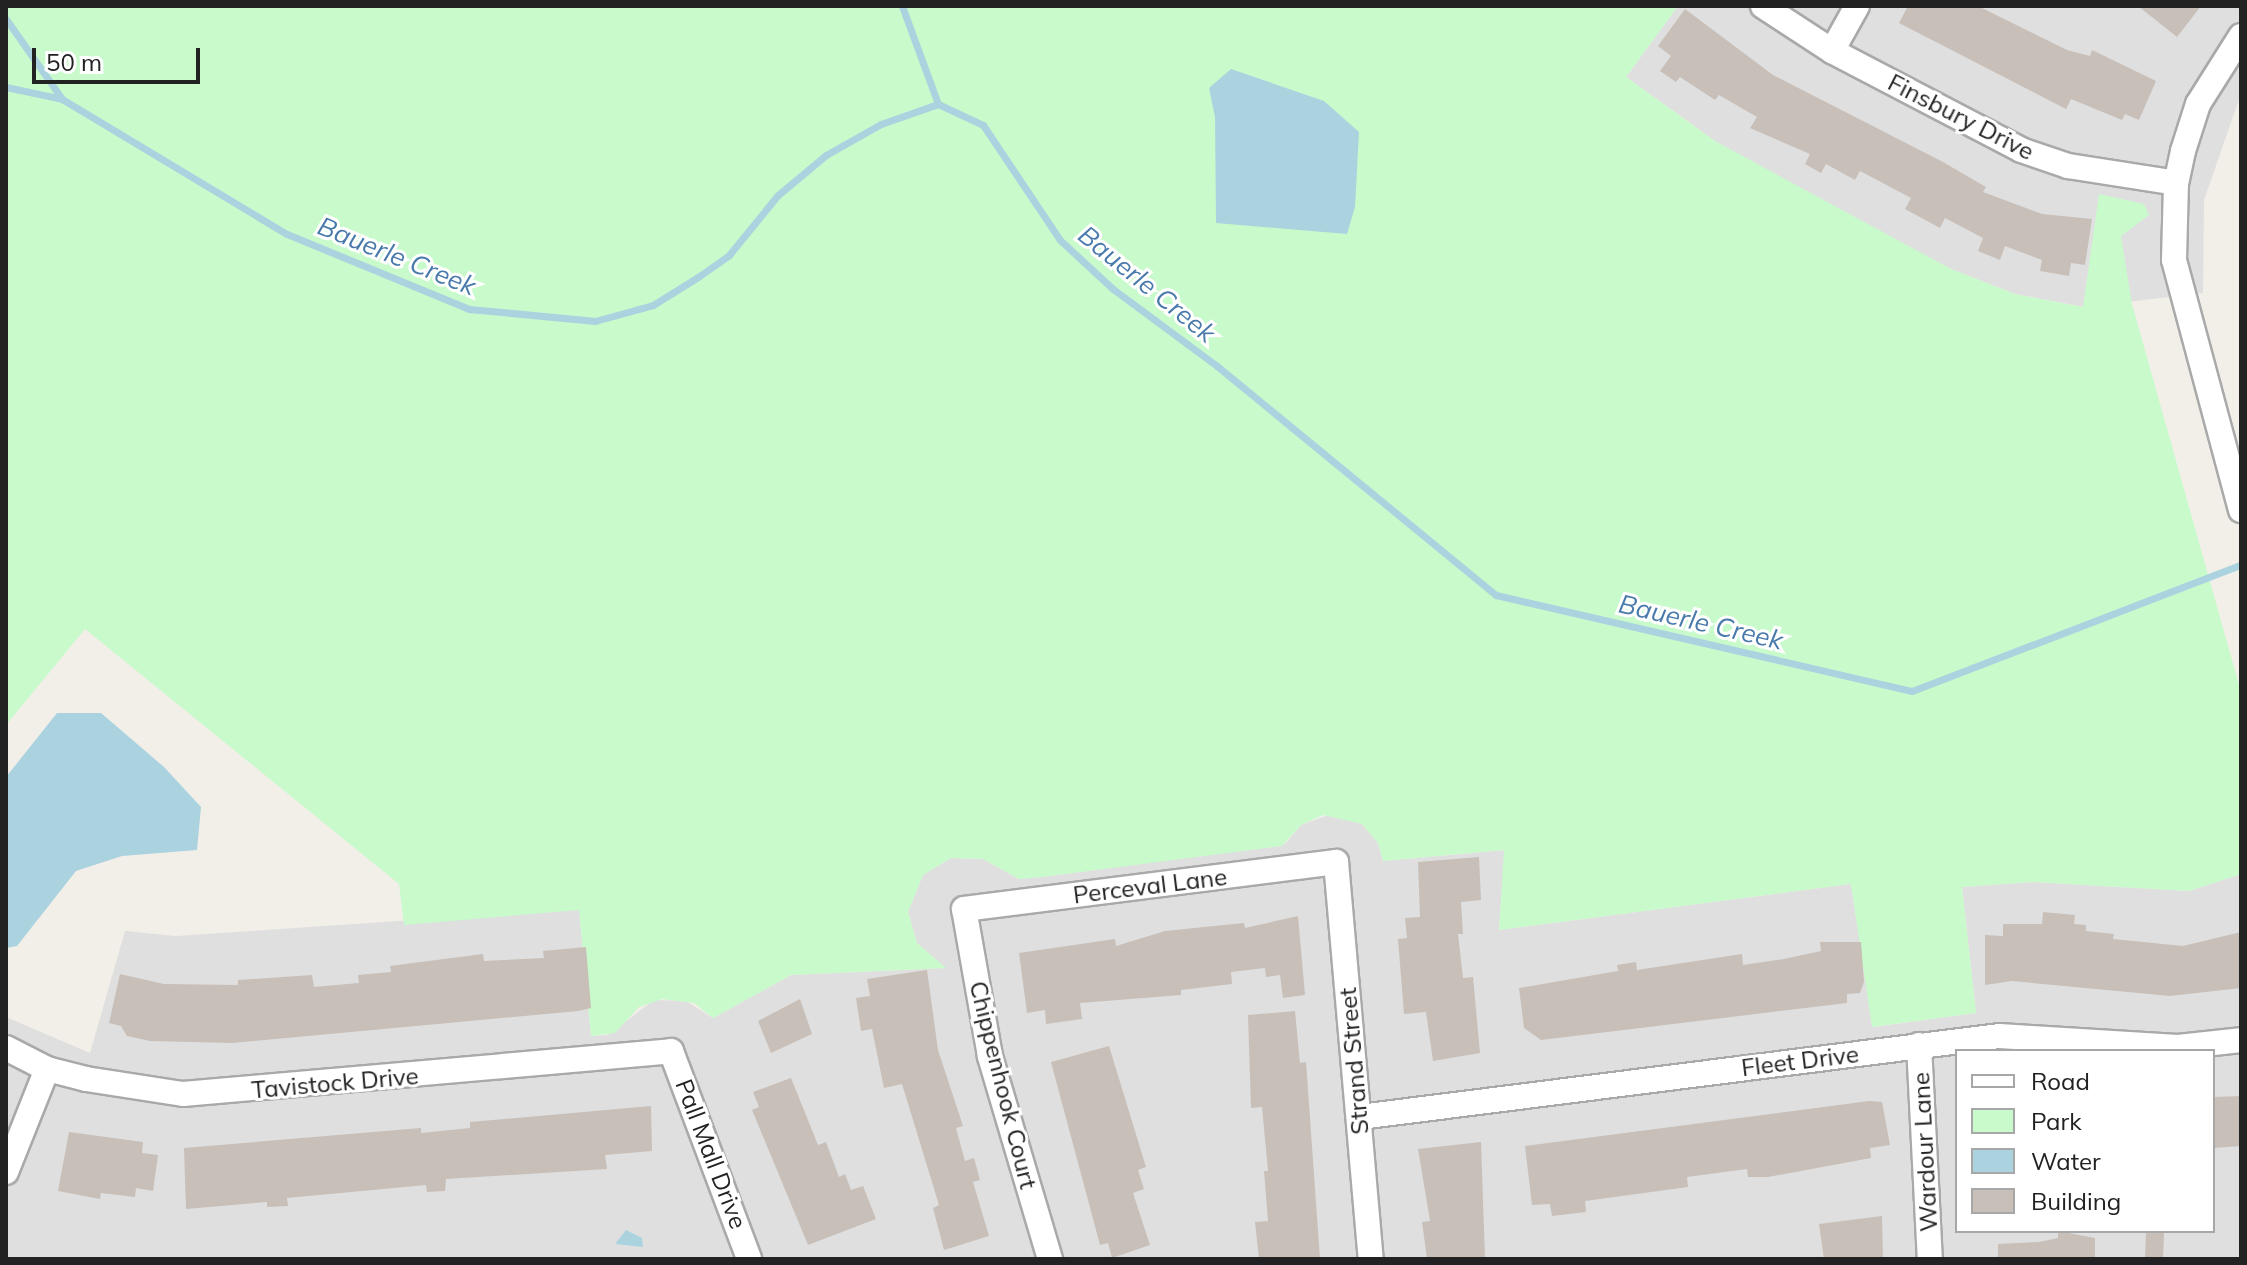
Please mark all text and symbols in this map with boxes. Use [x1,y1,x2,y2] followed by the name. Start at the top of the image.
[36,32,204,82] scale bar
[46,47,102,77] text: 50 m
[1883,68,2039,166] street label: Finsbury Drive
[313,210,481,302] water label: Bauerle Creek
[1072,219,1222,349] water label: Bauerle Creek
[1616,588,1786,656] water label: Bauerle Creek
[1071,862,1229,910] street label: Perceval Lane
[963,978,1043,1192] street label: Chippenhook Court
[1333,986,1375,1136] street label: Strand Street
[1740,1040,1860,1082] street label: Fleet Drive
[1955,1049,2215,1233] legend
[250,1061,420,1105] street label: Tavistock Drive
[2031,1066,2090,1096] text: Road
[1906,1071,1944,1233] street label: Wardour Lane
[669,1075,753,1233] street label: Pall Mall Drive
[2031,1106,2082,1136] text: Park
[2031,1146,2101,1176] text: Water
[2031,1186,2121,1216] text: Building

